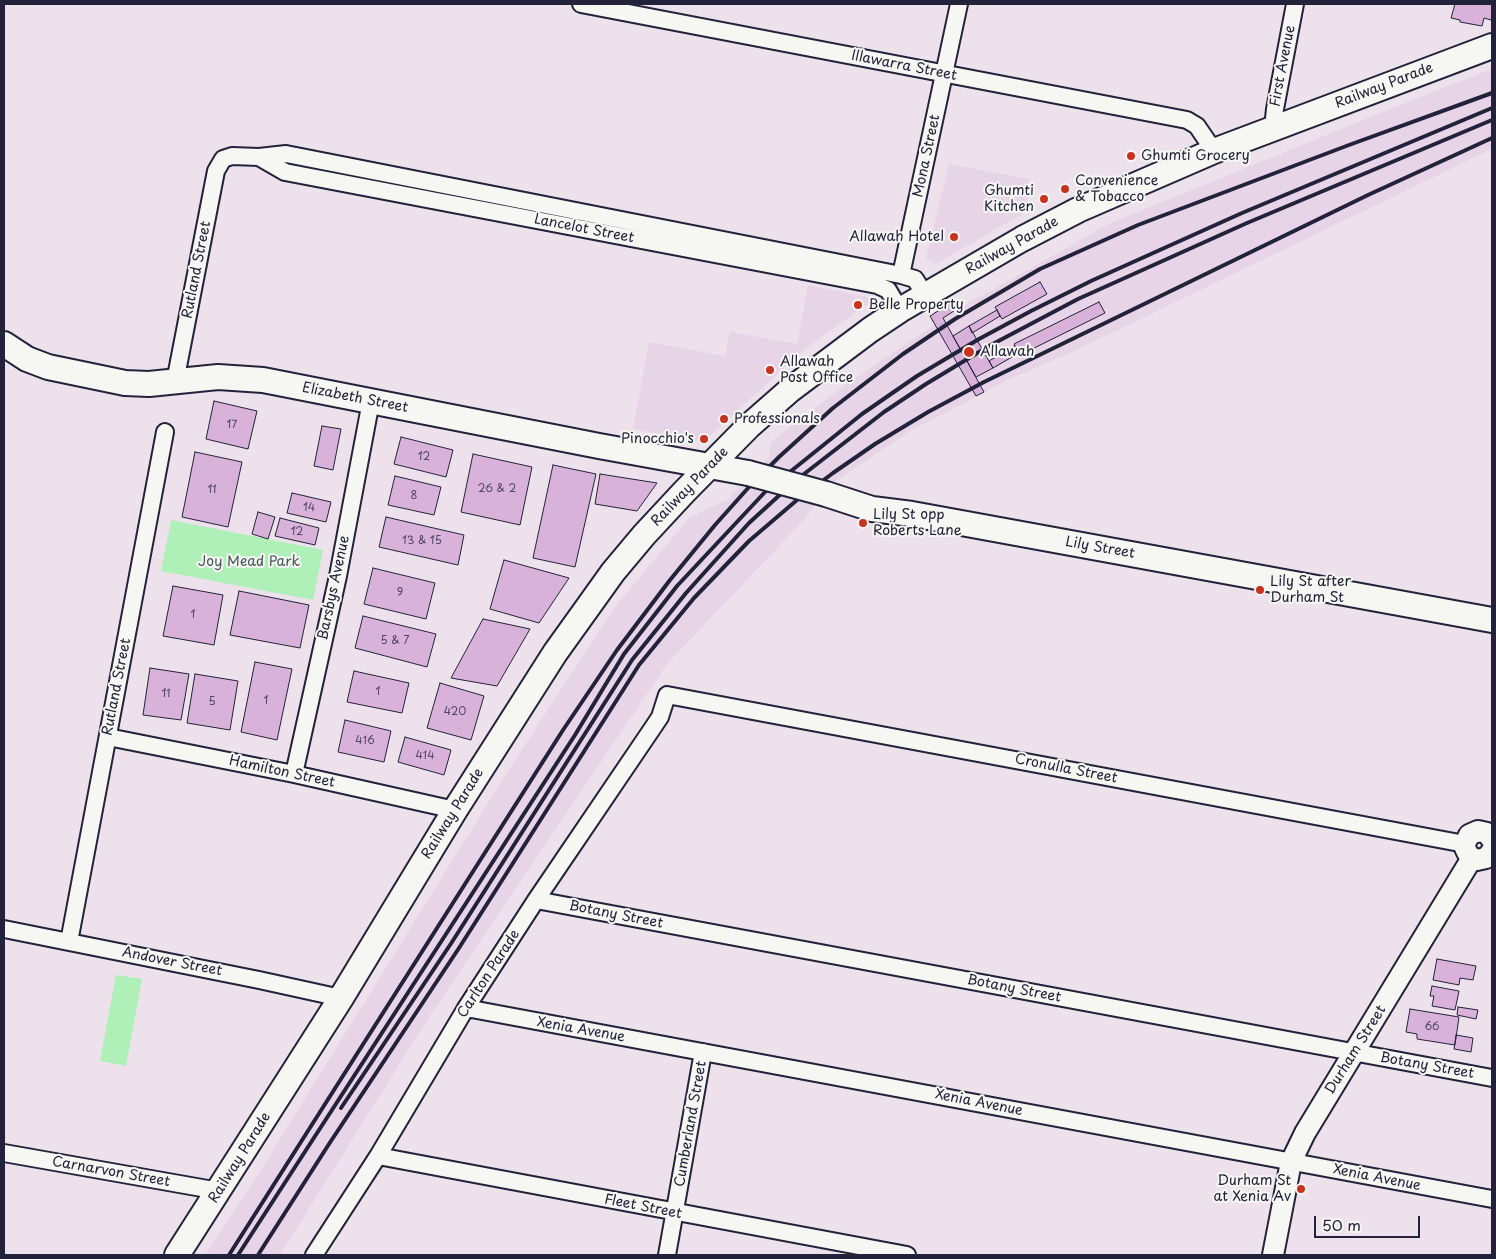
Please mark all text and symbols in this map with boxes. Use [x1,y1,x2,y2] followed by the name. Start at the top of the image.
[1267,24,1299,108] street label: First Avenue
[850,48,958,84] street label: Illawarra Street
[1333,60,1435,112] street label: Railway Parade
[910,113,944,199] street label: Mona Street
[1141,148,1250,164] place label: Ghumti Grocery
[1125,150,1137,162] marker: Ghumti Grocery
[1075,173,1158,206] place label: Convenience & Tobacco
[984,183,1034,216] place label: Ghumti Kitchen
[1059,183,1071,195] marker: Convenience & Tobacco
[1038,193,1050,205] marker: Ghumti Kitchen
[533,211,635,247] street label: Lancelot Street
[963,213,1061,279] street label: Railway Parade
[179,220,215,320] street label: Rutland Street
[849,229,944,245] place label: Allawah Hotel
[948,231,960,243] marker: Allawah Hotel
[868,297,964,313] place label: Belle Property
[852,299,864,311] marker: Belle Property
[980,344,1035,360] place label: Allawah
[962,345,976,359] marker: Allawah
[780,354,853,387] place label: Allawah Post Office
[764,364,776,376] marker: Allawah Post Office
[301,379,409,417] street label: Elizabeth Street
[734,411,820,427] place label: Professionals
[718,413,730,425] marker: Professionals
[227,418,237,432] house number: 17
[621,431,694,447] place label: Pinocchio's
[698,433,710,445] marker: Pinocchio's
[648,444,732,530] street label: Railway Parade
[418,450,430,464] house number: 12
[478,482,516,496] house number: 26 & 2
[207,483,217,497] house number: 11
[411,489,417,503] house number: 8
[303,501,315,515] house number: 14
[873,507,962,540] place label: Lily St opp Roberts Lane
[857,517,869,529] marker: Lily St opp Roberts Lane
[291,525,303,539] house number: 12
[315,534,353,642] street label: Barsbys Avenue
[402,534,442,548] house number: 13 & 15
[1064,534,1136,562] street label: Lily Street
[198,554,300,570] park label: Joy Mead Park
[1270,574,1351,606] place label: Lily St after Durham St
[1254,584,1266,596] marker: Lily St after Durham St
[397,586,403,600] house number: 9
[191,608,195,622] house number: 1
[381,634,409,648] house number: 5 & 7
[99,637,135,737] street label: Rutland Street
[376,685,380,699] house number: 1
[161,687,171,701] house number: 11
[264,694,268,708] house number: 1
[208,695,216,709] house number: 5
[444,705,466,719] house number: 420
[355,734,375,748] house number: 416
[416,749,434,763] house number: 414
[1013,751,1119,787] street label: Cronulla Street
[228,753,336,791] street label: Hamilton Street
[418,766,488,862] street label: Railway Parade
[568,898,664,932] street label: Botany Street
[454,927,524,1021] street label: Carlton Parade
[121,944,223,980] street label: Andover Street
[966,972,1062,1006] street label: Botany Street
[1322,1003,1390,1097] street label: Durham Street
[536,1014,626,1046] street label: Xenia Avenue
[1424,1020,1440,1034] house number: 66
[1379,1049,1475,1083] street label: Botany Street
[672,1060,710,1188] street label: Cumberland Street
[934,1086,1024,1120] street label: Xenia Avenue
[205,1110,275,1206] street label: Railway Parade
[51,1153,171,1191] street label: Carnarvon Street
[1332,1161,1422,1195] street label: Xenia Avenue
[1214,1173,1291,1206] place label: Durham St at Xenia Av
[1295,1183,1307,1195] marker: Durham St at Xenia Av
[603,1191,683,1223] street label: Fleet Street
[1316,1206,1422,1238] scale bar
[1322,1213,1361,1236] text: 50 m

